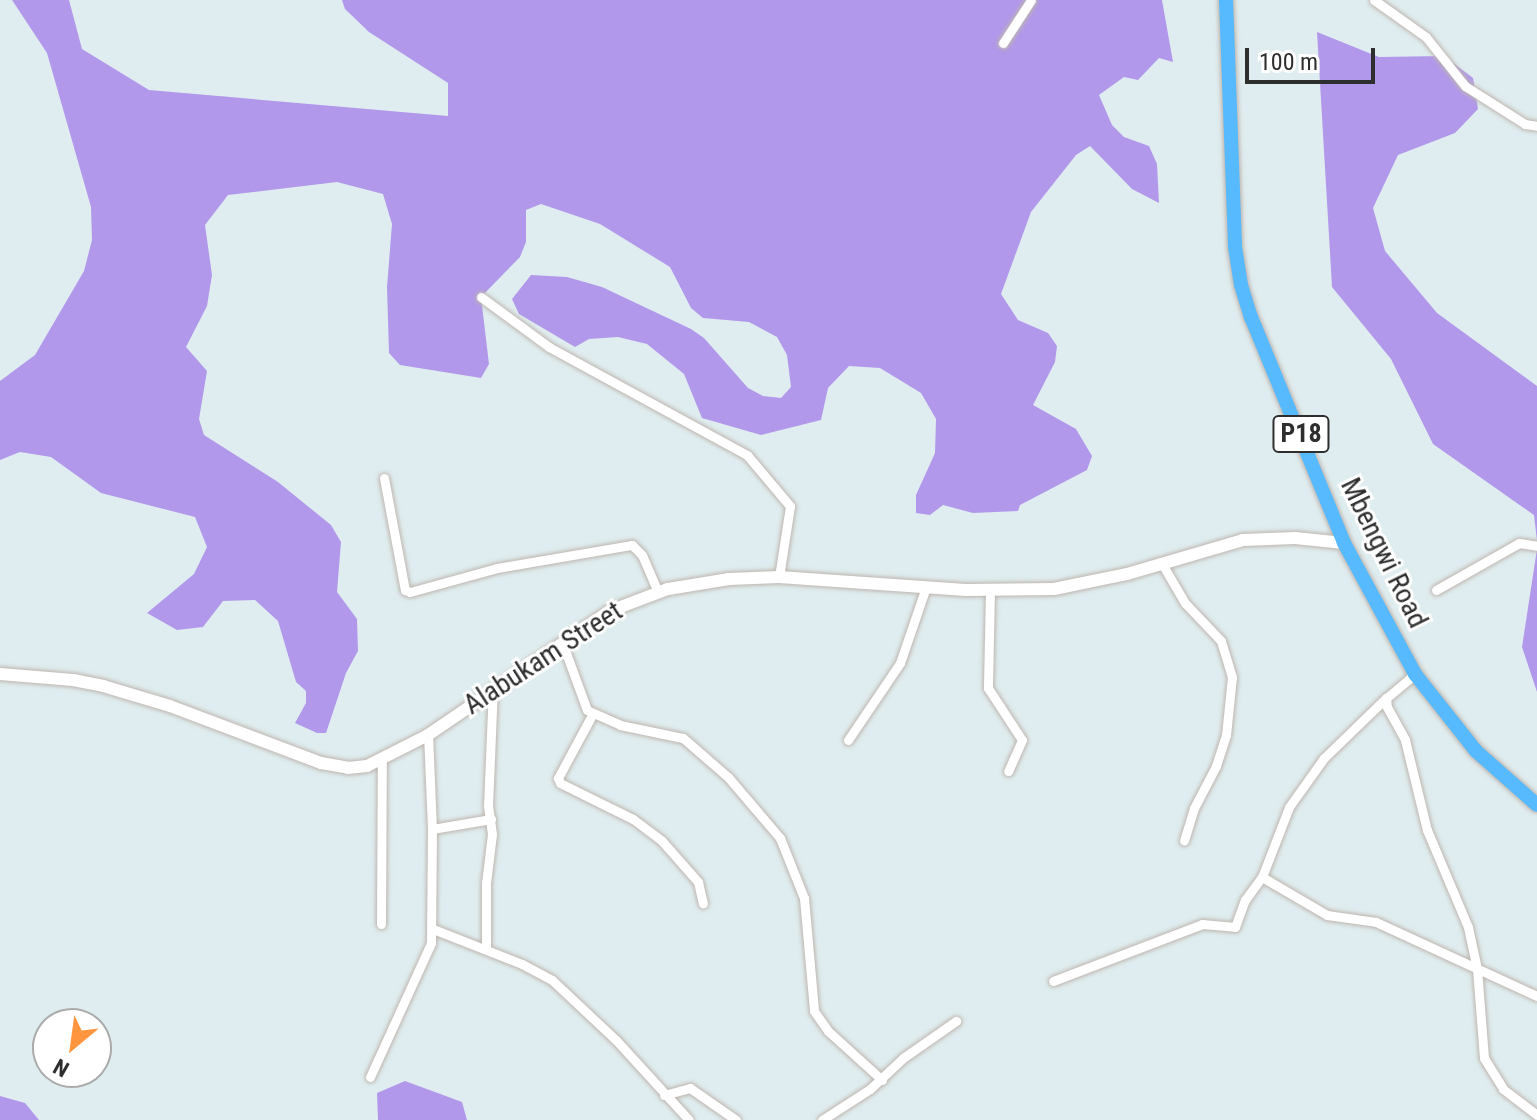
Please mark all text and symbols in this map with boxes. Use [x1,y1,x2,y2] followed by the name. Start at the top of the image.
[1249,32,1379,82] scale bar
[1259,48,1318,76] text: 100 m
[1271,412,1331,456] road number: P18
[1333,473,1435,633] street label: Mbengwi Road
[457,594,629,722] street label: Alabukam Street
[32,1008,112,1088] north arrow
[49,1053,73,1082] text: N

